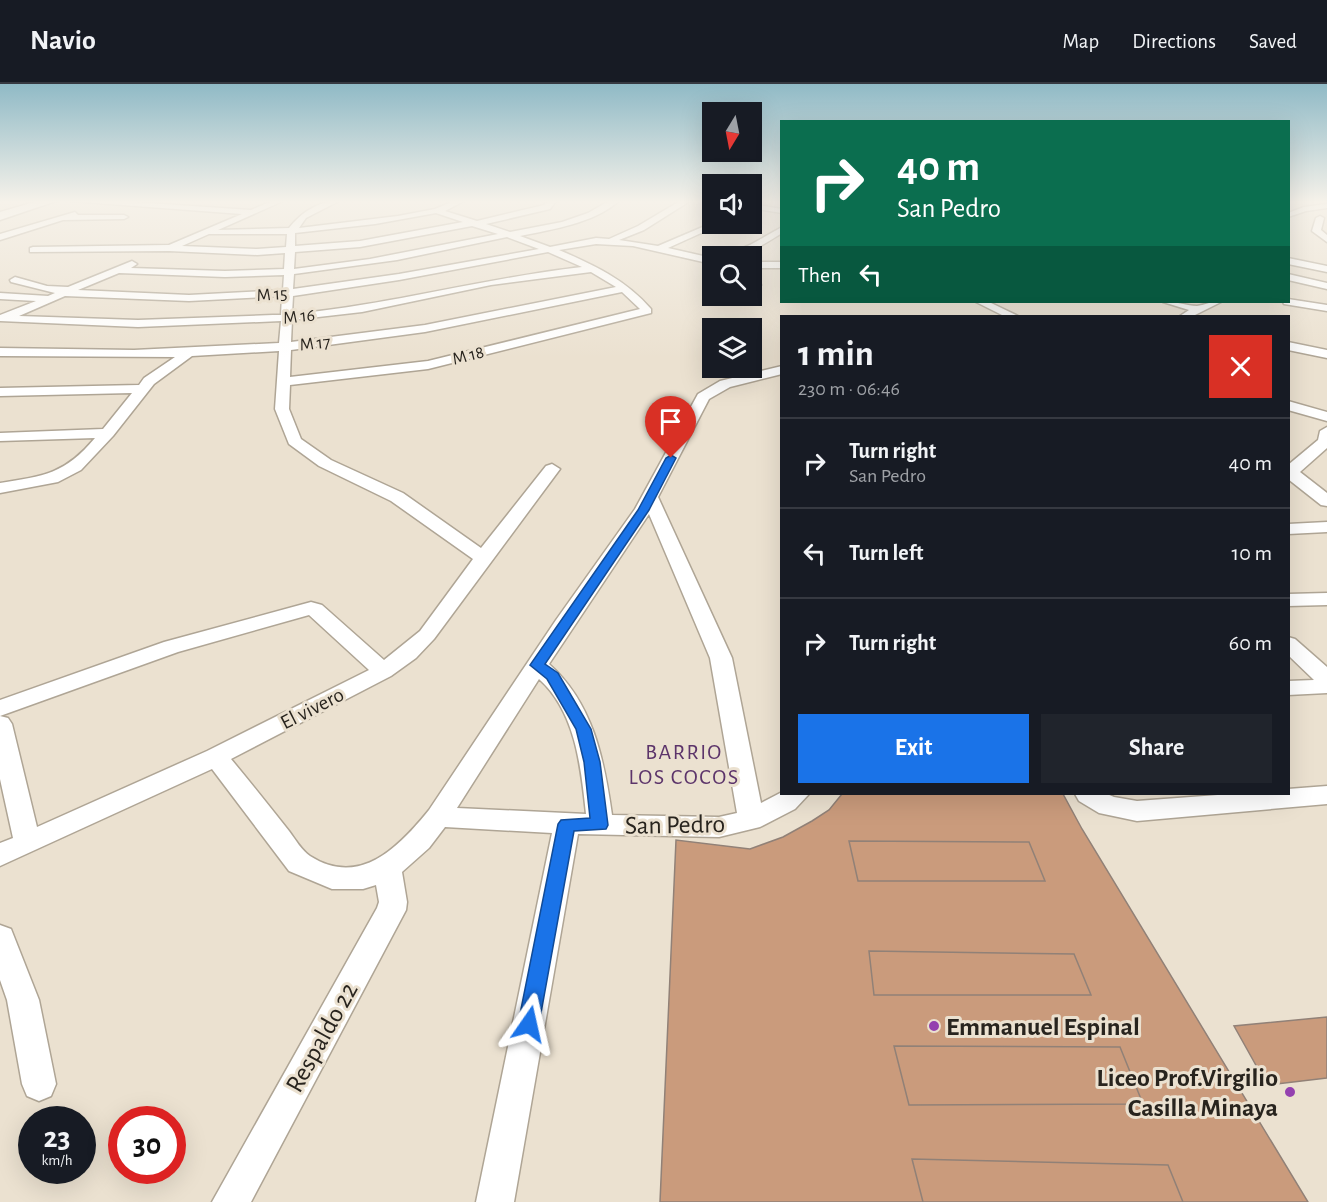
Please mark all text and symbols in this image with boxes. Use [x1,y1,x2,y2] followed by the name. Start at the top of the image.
[30,27,96,55] text: Navio
[1063,31,1099,52] text: Map
[1132,31,1216,52] text: Directions
[1249,31,1297,52] text: Saved
[702,102,762,162] north arrow
[702,102,762,378] map controls
[798,144,876,222] icon: right
[897,146,980,188] text: 40 m
[702,174,762,234] button: sound
[897,195,1001,222] text: San Pedro
[702,246,762,306] button: search
[854,258,887,291] icon: left
[798,264,842,286] text: Then
[256,285,288,305] street label: M 15
[282,306,316,328] street label: M 16
[702,318,762,378] button: layers
[299,333,331,355] street label: M 17
[1209,335,1272,398] button: close
[798,336,874,372] text: 1 min
[451,343,486,369] street label: M 18
[798,379,900,399] text: 230 m · 06:46
[645,396,696,458] pin
[654,405,687,438] icon: arrive
[849,440,936,462] text: Turn right
[798,447,831,480] icon: right
[1229,452,1272,474] text: 40 m
[849,466,926,486] text: San Pedro
[798,537,831,570] icon: left
[849,542,923,564] text: Turn left
[1232,542,1272,564] text: 10 m
[798,627,831,660] icon: right
[849,632,936,654] text: Turn right
[1229,632,1272,654] text: 60 m
[277,684,347,733] street label: El vivero
[798,714,1029,783] button: Exit
[1041,714,1272,783] button: Share
[628,741,740,788] district label: BARRIO LOS COCOS
[625,811,725,839] street label: San Pedro
[281,978,363,1097] street label: Respaldo 22
[497,992,561,1056] position arrow
[946,1014,1140,1040] place label: Emmanuel Espinal
[927,1019,941,1033] marker: Emmanuel Espinal
[1097,1065,1278,1121] place label: Liceo Prof.Virgilio Casilla Minaya
[1283,1085,1297,1099] marker: Liceo Prof.Virgilio Casilla Minaya
[108,1106,186,1184] speed limit sign: 30
[43,1123,71,1153] text: 23
[42,1153,72,1168] text: km/h

